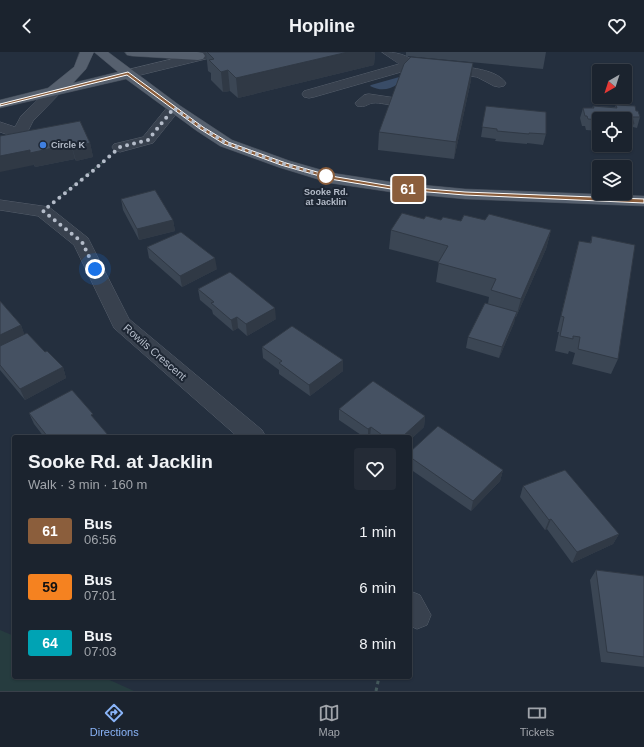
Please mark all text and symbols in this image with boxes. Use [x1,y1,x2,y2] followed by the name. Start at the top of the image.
[16,15,38,37] icon: back
[606,15,628,37] icon: heart
[289,16,355,36] text: Hopline
[592,64,632,104] north arrow
[592,64,632,200] map controls
[592,112,632,152] button: locate
[38,140,48,150] marker: Circle K
[51,140,86,150] place label: Circle K
[592,160,632,200] button: layers
[317,167,335,185] marker: Sooke Rd. at Jacklin
[390,176,426,202] line badge: 61
[400,181,416,197] text: 61
[304,187,348,207] place label: Sooke Rd. at Jacklin
[85,259,105,279] your location
[121,321,189,383] street label: Rowils Crescent
[354,448,396,490] button: heart
[28,451,213,472] text: Sooke Rd. at Jacklin
[28,477,147,492] text: Walk · 3 min · 160 m
[84,515,112,532] text: Bus
[42,523,58,539] text: 61
[359,523,396,540] text: 1 min
[84,532,117,547] text: 06:56
[84,571,112,588] text: Bus
[42,579,58,595] text: 59
[359,579,396,596] text: 6 min
[84,588,117,603] text: 07:01
[84,627,112,644] text: Bus
[42,635,58,651] text: 64
[359,635,396,652] text: 8 min
[84,644,117,659] text: 07:03
[90,702,139,738] tab: Directions
[318,702,340,738] tab: Map
[520,702,554,738] tab: Tickets

